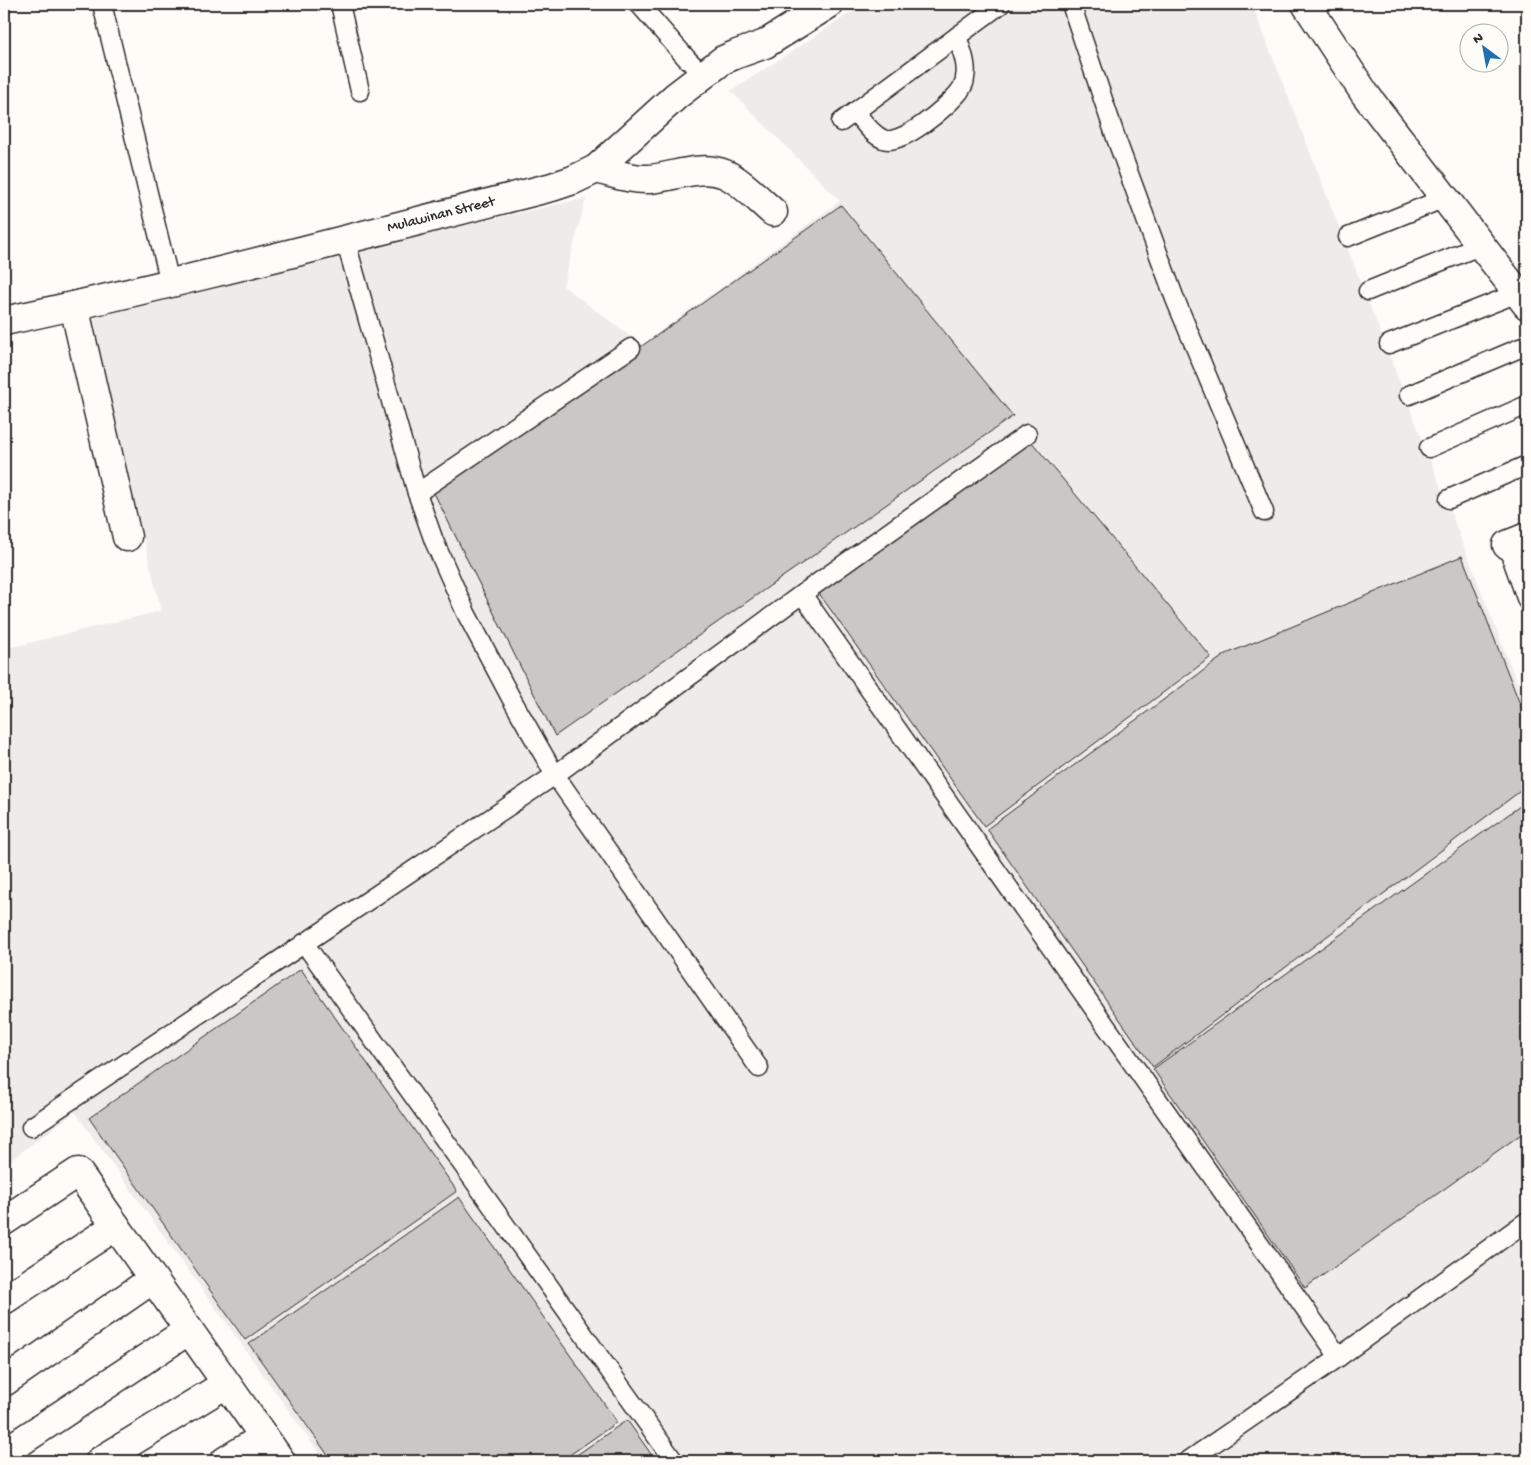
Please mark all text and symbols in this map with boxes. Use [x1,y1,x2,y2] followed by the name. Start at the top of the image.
[1458,22,1508,72] north arrow
[1470,29,1487,49] text: N
[385,192,498,237] street label: Mulawinan Street

